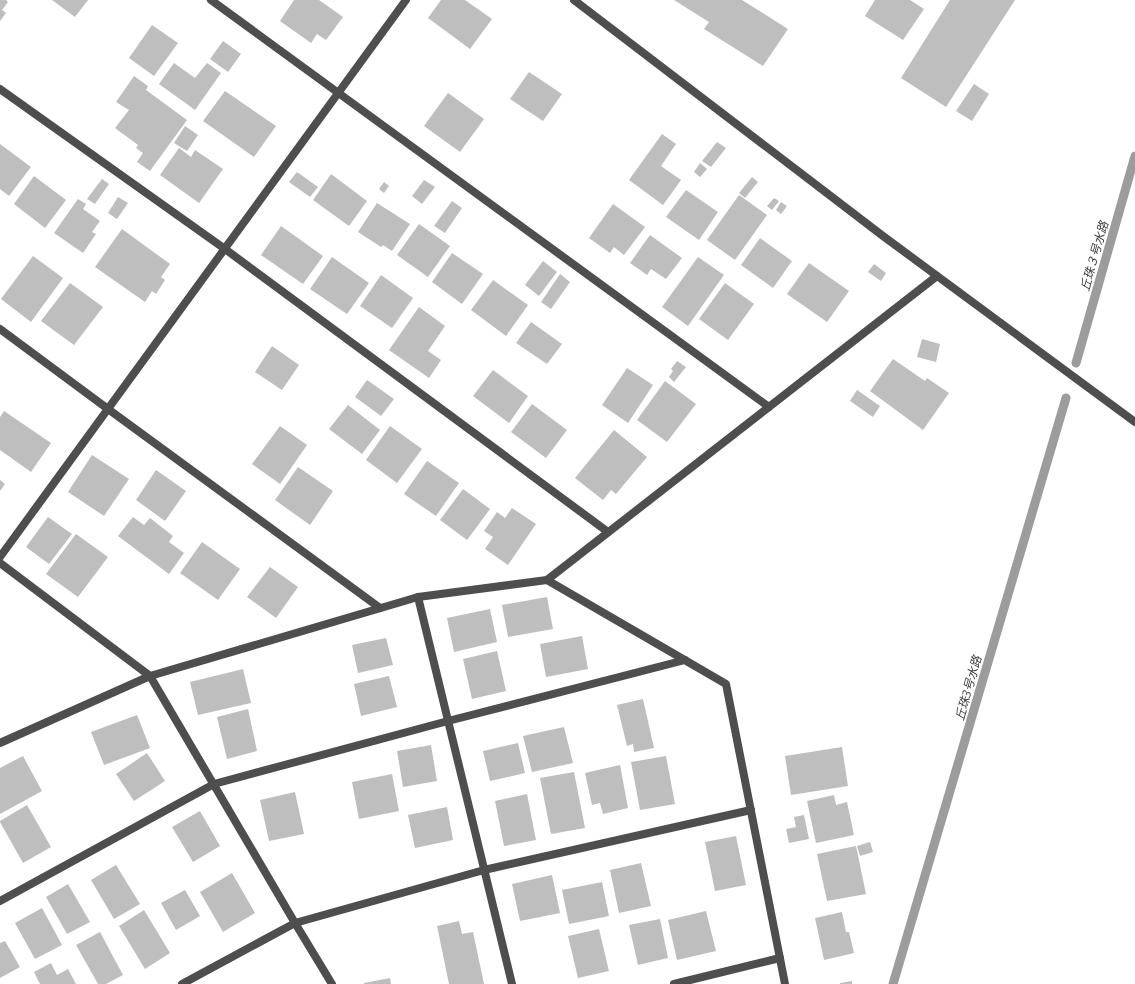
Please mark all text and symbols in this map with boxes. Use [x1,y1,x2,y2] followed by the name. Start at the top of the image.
[1076,218,1112,293] water label: 丘珠３号水路
[951,653,986,722] water label: 丘珠3号水路

